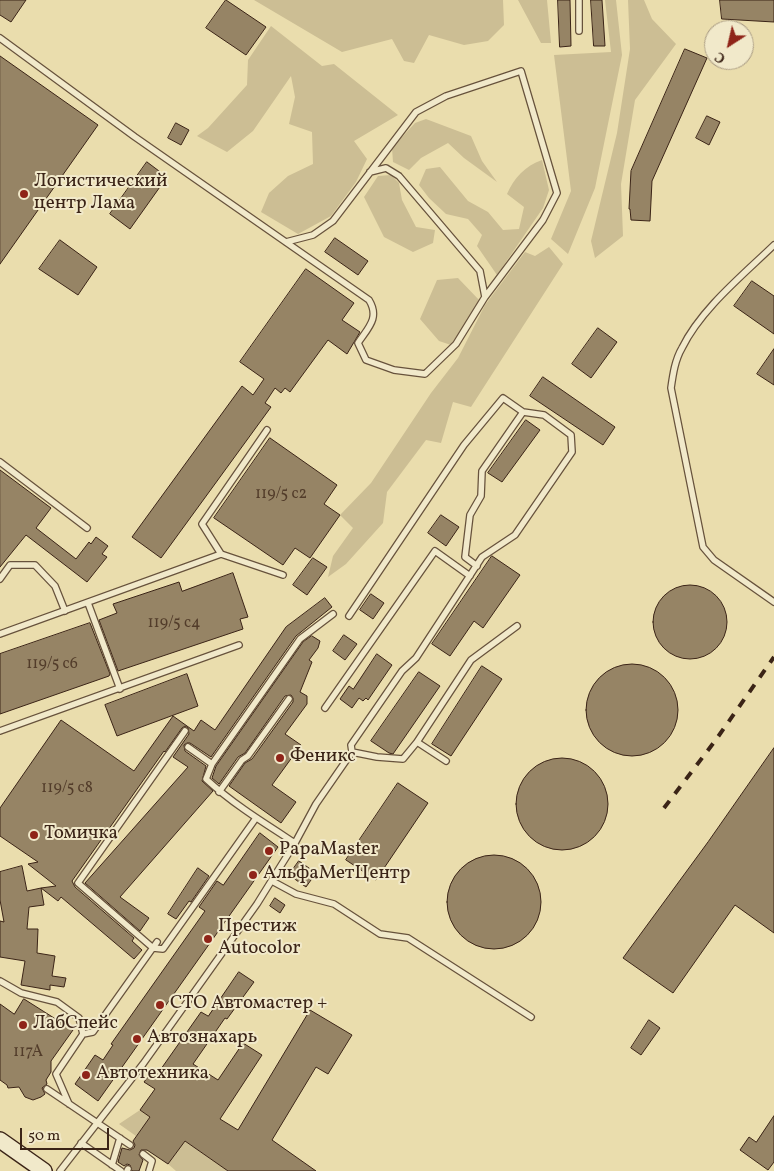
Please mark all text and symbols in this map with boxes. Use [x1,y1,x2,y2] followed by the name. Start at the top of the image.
[704,20,754,70] north arrow
[712,47,730,67] text: С
[34,172,167,216] place label: Логистический центр Лама
[18,188,30,200] marker: Логистический центр Лама
[255,485,307,505] house number: 119/5 с2
[147,614,201,634] house number: 119/5 с4
[26,655,78,675] house number: 119/5 с6
[290,747,356,769] place label: Феникс
[274,752,286,764] marker: Феникс
[41,779,93,799] house number: 119/5 с8
[44,824,118,846] place label: Томичка
[28,829,40,841] marker: Томичка
[279,840,379,862] place label: PapaMaster
[263,845,275,857] marker: PapaMaster
[263,864,410,886] place label: АльфаМетЦентр
[247,869,259,881] marker: АльфаМетЦентр
[218,917,300,961] place label: Престиж Autocolor
[202,933,214,945] marker: Престиж Autocolor
[170,994,327,1016] place label: СТО Автомастер +
[154,999,166,1011] marker: СТО Автомастер +
[33,1014,118,1036] place label: ЛабСпейс
[17,1019,29,1031] marker: ЛабСпейс
[147,1028,257,1050] place label: Автознахарь
[131,1033,143,1045] marker: Автознахарь
[13,1043,43,1063] house number: 117А
[96,1064,209,1086] place label: Автотехника
[80,1069,92,1081] marker: Автотехника
[22,1118,111,1150] scale bar
[28,1126,60,1147] text: 50 m

